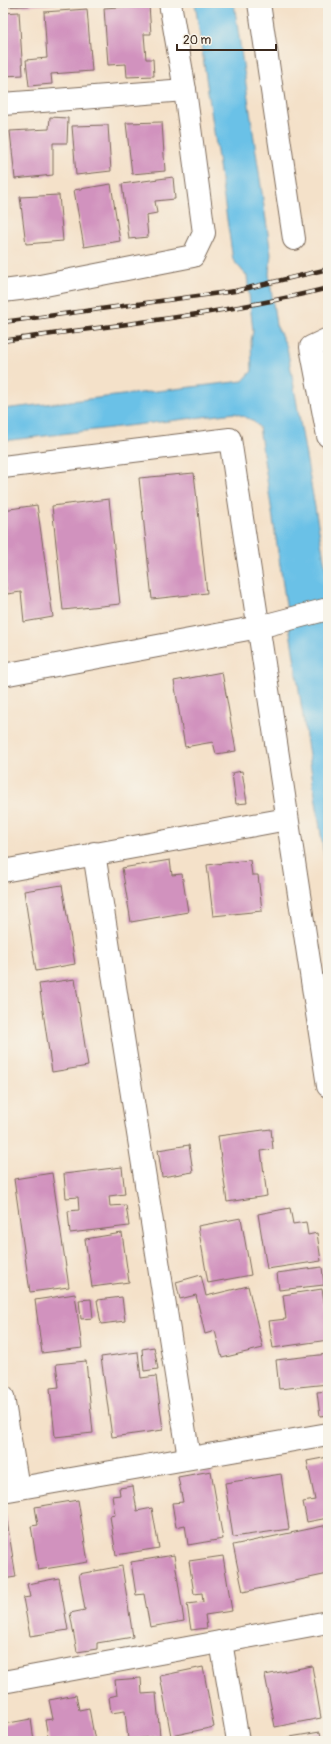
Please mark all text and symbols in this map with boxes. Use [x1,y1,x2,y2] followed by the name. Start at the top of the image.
[177,26,276,52] scale bar
[183,33,212,48] text: 20 m

